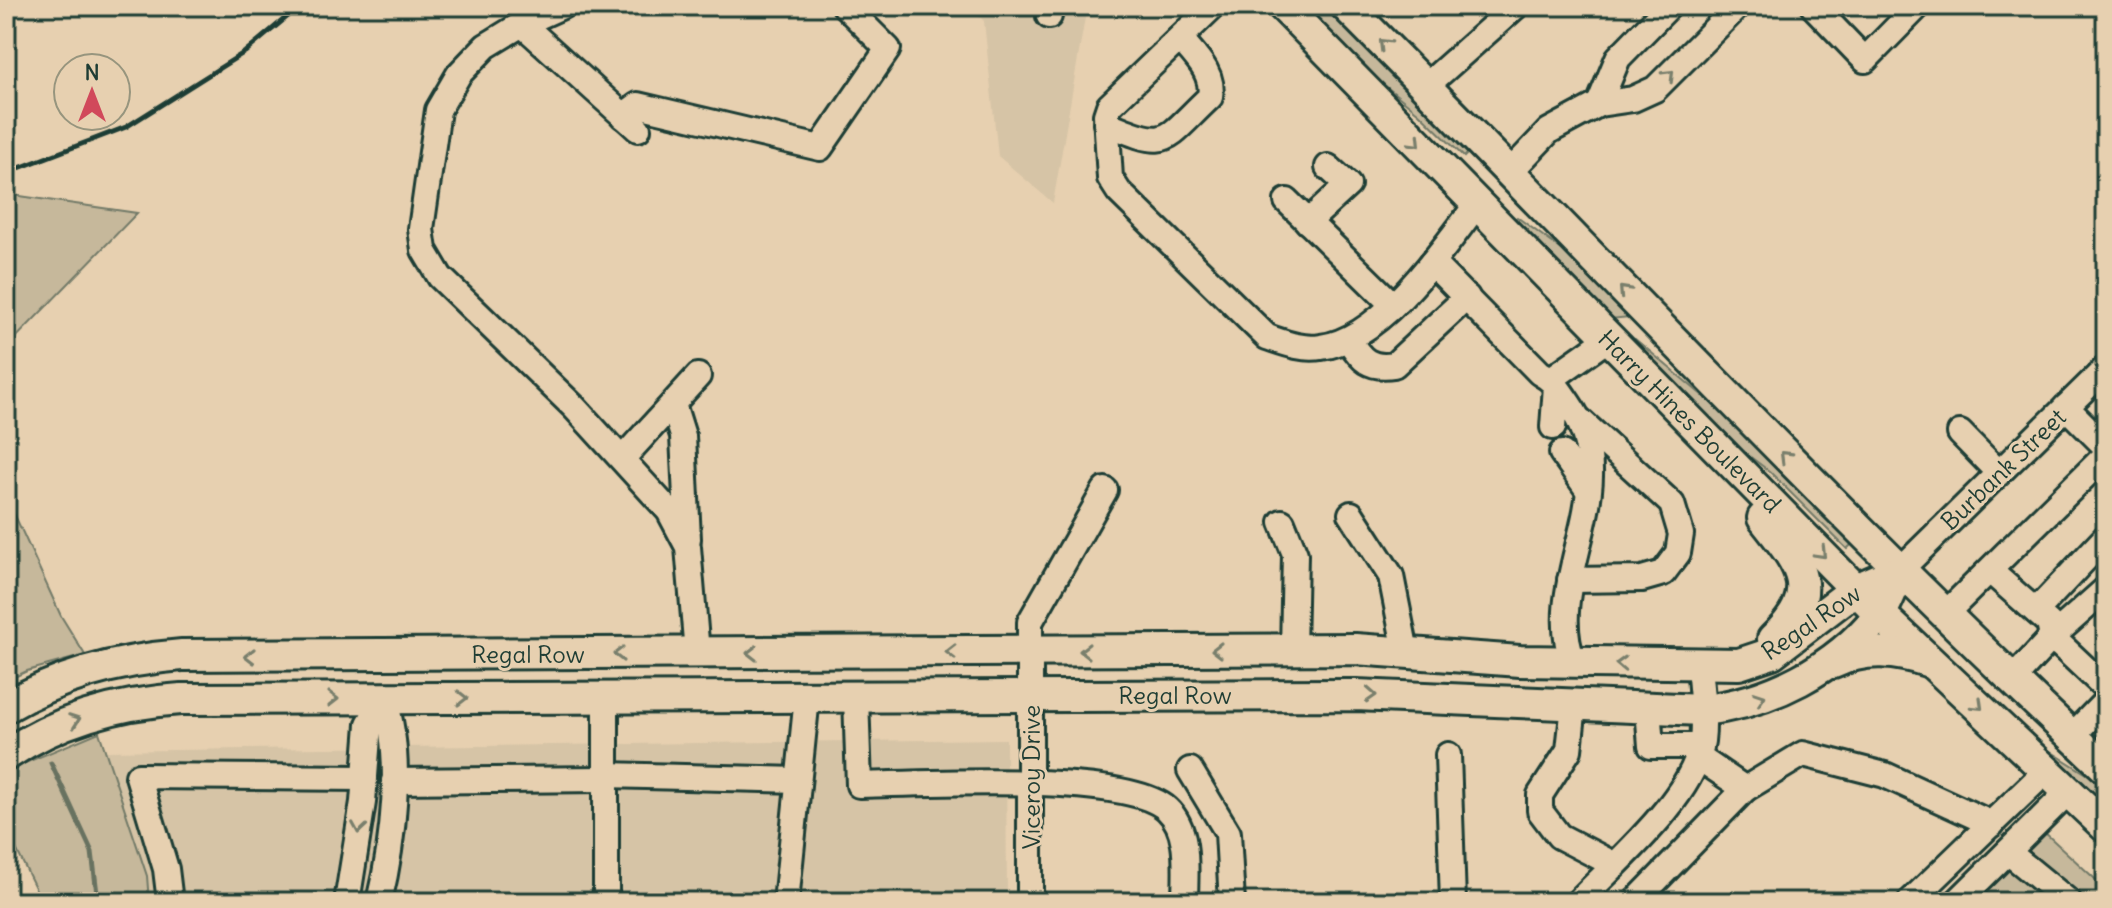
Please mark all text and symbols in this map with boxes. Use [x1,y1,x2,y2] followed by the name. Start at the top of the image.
[1379,39,1393,53] one-way arrow
[52,52,132,132] north arrow
[84,58,100,86] text: N
[1660,70,1674,84] one-way arrow
[1407,133,1422,147] one-way arrow
[1618,286,1633,300] one-way arrow
[1592,323,1788,519] street label: Harry Hines Boulevard
[1934,402,2072,536] street label: Burbank Street
[1780,451,1794,465] one-way arrow
[1812,544,1826,558] one-way arrow
[1756,578,1866,666] street label: Regal Row
[471,639,585,669] street label: Regal Row
[1210,641,1223,659] one-way arrow
[1078,642,1091,660] one-way arrow
[944,643,957,661] one-way arrow
[745,644,758,662] one-way arrow
[612,645,625,662] one-way arrow
[243,647,256,664] one-way arrow
[1614,655,1627,672] one-way arrow
[1118,680,1232,710] street label: Regal Row
[1365,687,1378,704] one-way arrow
[456,689,469,707] one-way arrow
[327,690,340,708] one-way arrow
[1752,692,1766,708] one-way arrow
[1969,696,1983,711] one-way arrow
[1016,705,1046,849] street label: Viceroy Drive
[67,713,81,730] one-way arrow
[351,821,368,835] one-way arrow

